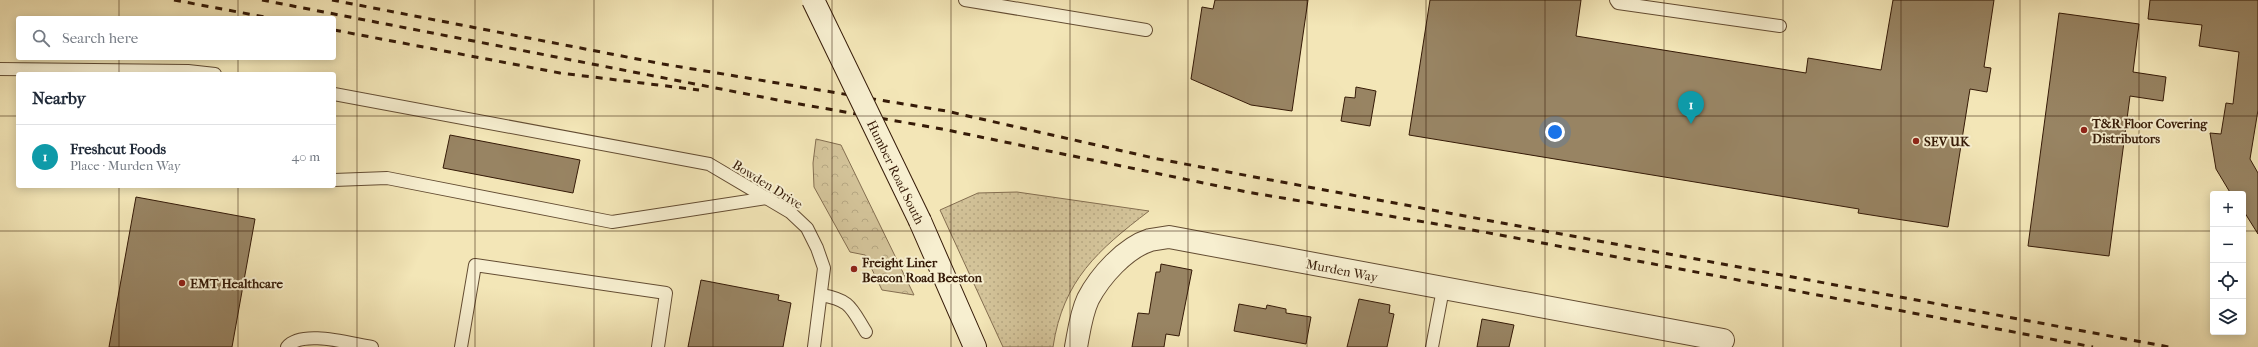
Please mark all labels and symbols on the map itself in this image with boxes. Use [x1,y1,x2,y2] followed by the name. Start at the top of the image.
[1678,91,1704,124] pin: 1
[2091,116,2208,146] place label: T&R Floor Covering Distributors
[864,118,928,227] street label: Humber Road South
[1545,122,1565,142] your location
[2079,125,2089,135] marker: T&R Floor Covering Distributors
[1924,134,1971,149] place label: SEV UK
[1911,136,1921,146] marker: SEV UK
[730,157,806,212] street label: Bowden Drive
[861,255,982,285] place label: Freight Liner Beacon Road Beeston
[1305,256,1380,285] street label: Murden Way
[849,264,859,274] marker: Freight Liner Beacon Road Beeston
[190,276,284,291] place label: EMT Healthcare
[177,278,187,288] marker: EMT Healthcare

